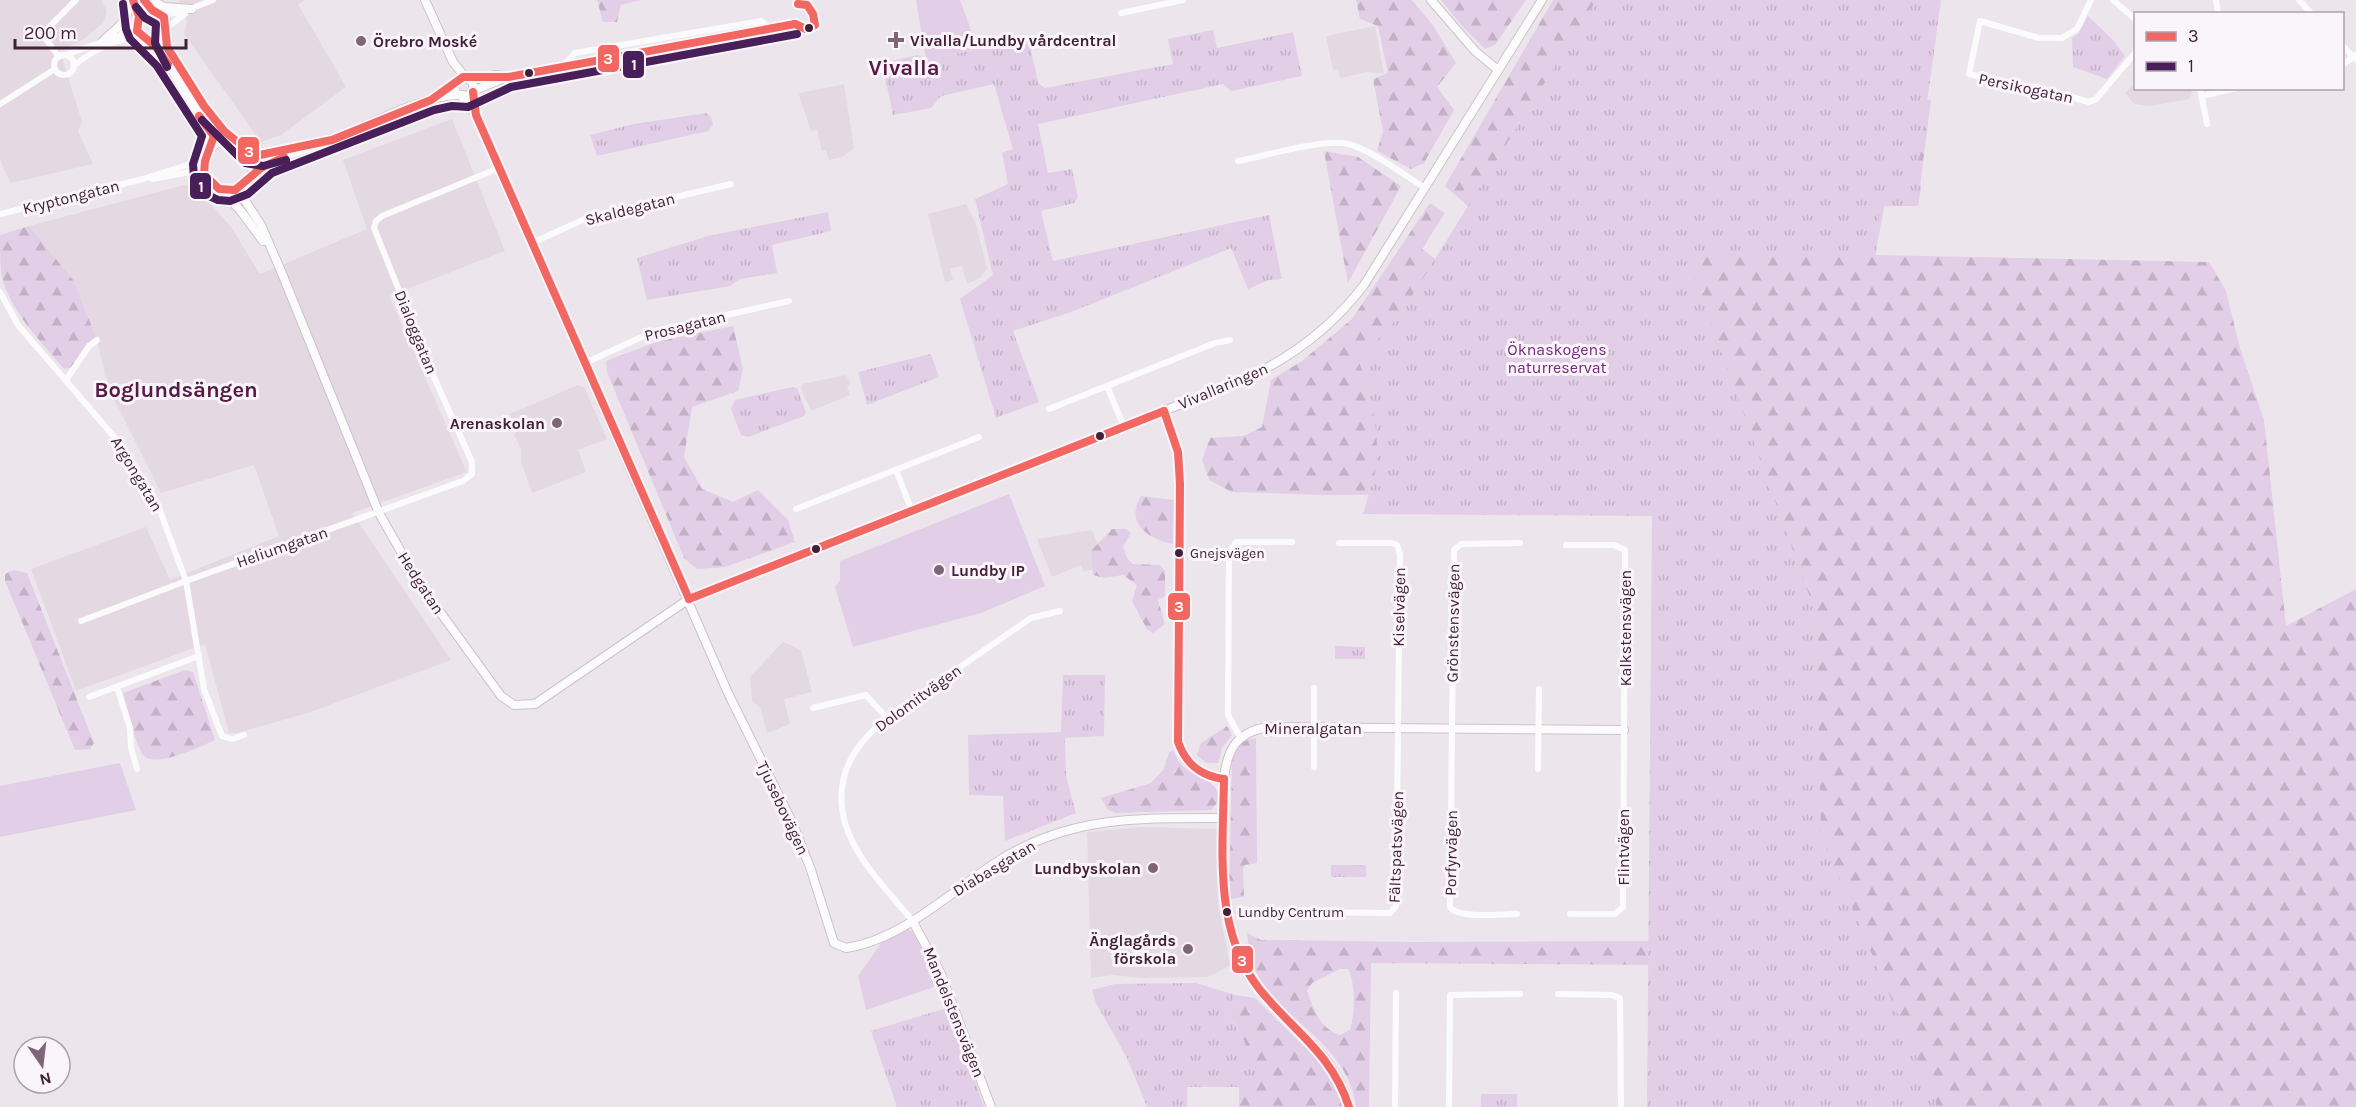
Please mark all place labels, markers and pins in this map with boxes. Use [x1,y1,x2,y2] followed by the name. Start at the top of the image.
[803,22,815,34] unlabelled marker
[887,31,905,49] marker: Vivalla/Lundby vårdcentral
[910,31,1116,50] place label: Vivalla/Lundby vårdcentral
[373,32,477,51] place label: Örebro Moské
[354,34,368,48] marker: Örebro Moské
[523,67,535,79] unlabelled marker
[450,414,545,433] place label: Arenaskolan
[550,416,564,430] marker: Arenaskolan
[1094,430,1106,442] unlabelled marker
[810,543,822,555] unlabelled marker
[1190,545,1265,562] place label: Gnejsvägen
[1173,547,1185,559] marker: Gnejsvägen
[951,561,1025,580] place label: Lundby IP
[932,563,946,577] marker: Lundby IP
[1034,859,1141,878] place label: Lundbyskolan
[1146,861,1160,875] marker: Lundbyskolan
[1238,904,1344,921] place label: Lundby Centrum
[1221,906,1233,918] marker: Lundby Centrum
[1089,931,1176,968] place label: Änglagårds förskola
[1181,942,1195,956] marker: Änglagårds förskola

